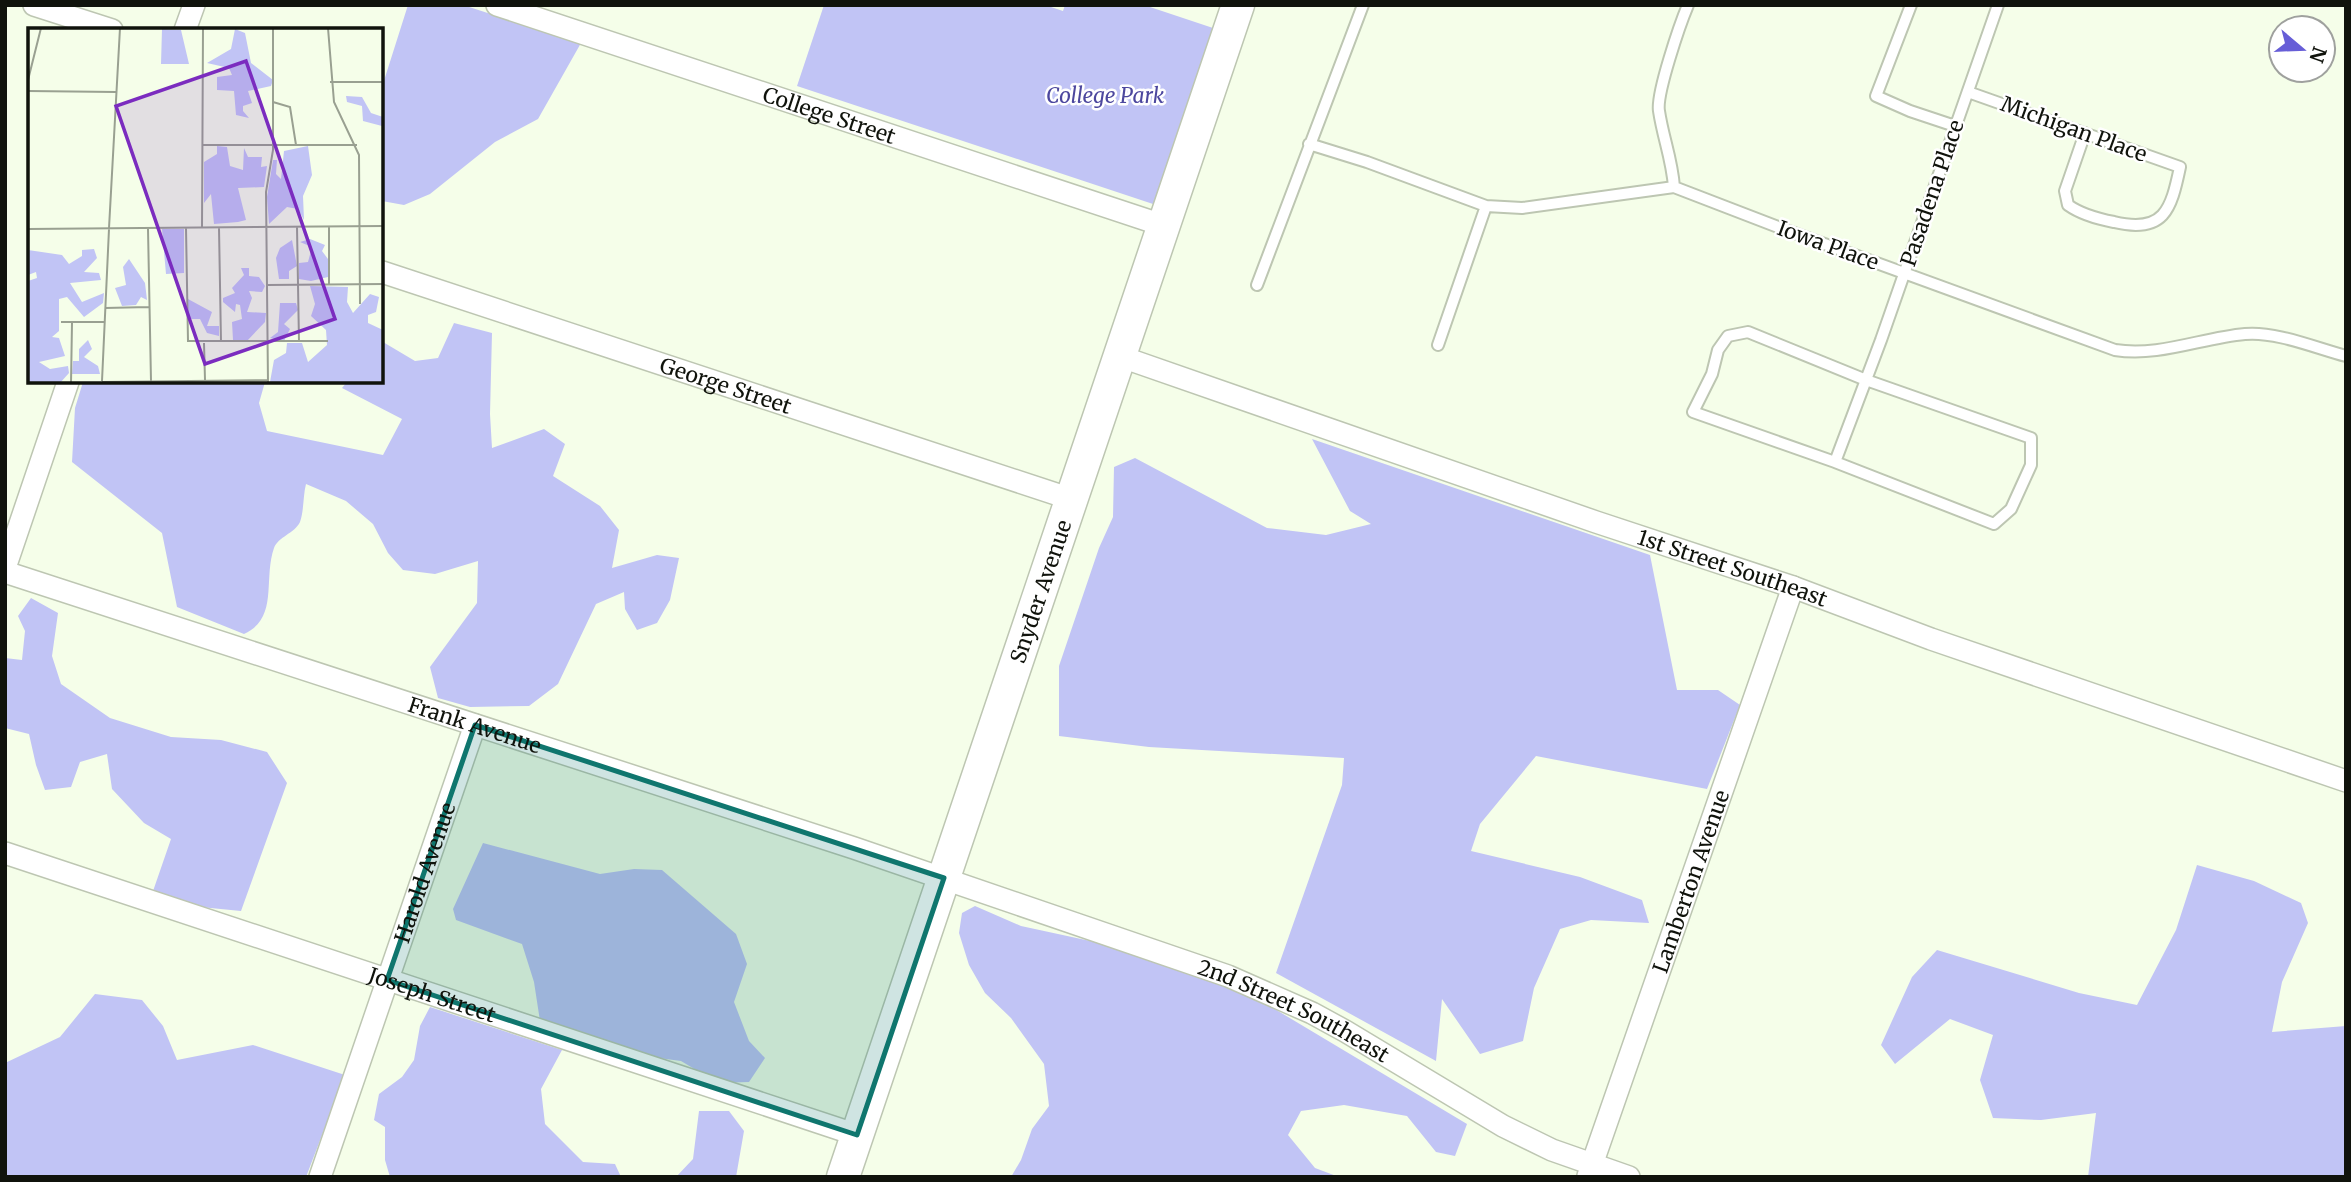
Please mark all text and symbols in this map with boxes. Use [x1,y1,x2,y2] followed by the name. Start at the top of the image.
[2267,14,2337,84] north arrow
[28,28,383,383] inset map
[2304,44,2332,66] text: N
[759,80,899,149] street label: College Street
[1046,82,1165,109] park label: College Park
[1997,90,2151,168] street label: Michigan Place
[1894,116,1970,270] street label: Pasadena Place
[1774,214,1882,276] street label: Iowa Place
[657,351,795,420] street label: George Street
[1004,516,1077,666] street label: Snyder Avenue
[1634,523,1831,612] street label: 1st Street Southeast
[405,690,545,759] street label: Frank Avenue
[1646,786,1735,976] street label: Lamberton Avenue
[388,799,461,946] street label: Harold Avenue
[1194,953,1394,1068] street label: 2nd Street Southeast
[364,960,499,1028] street label: Joseph Street

